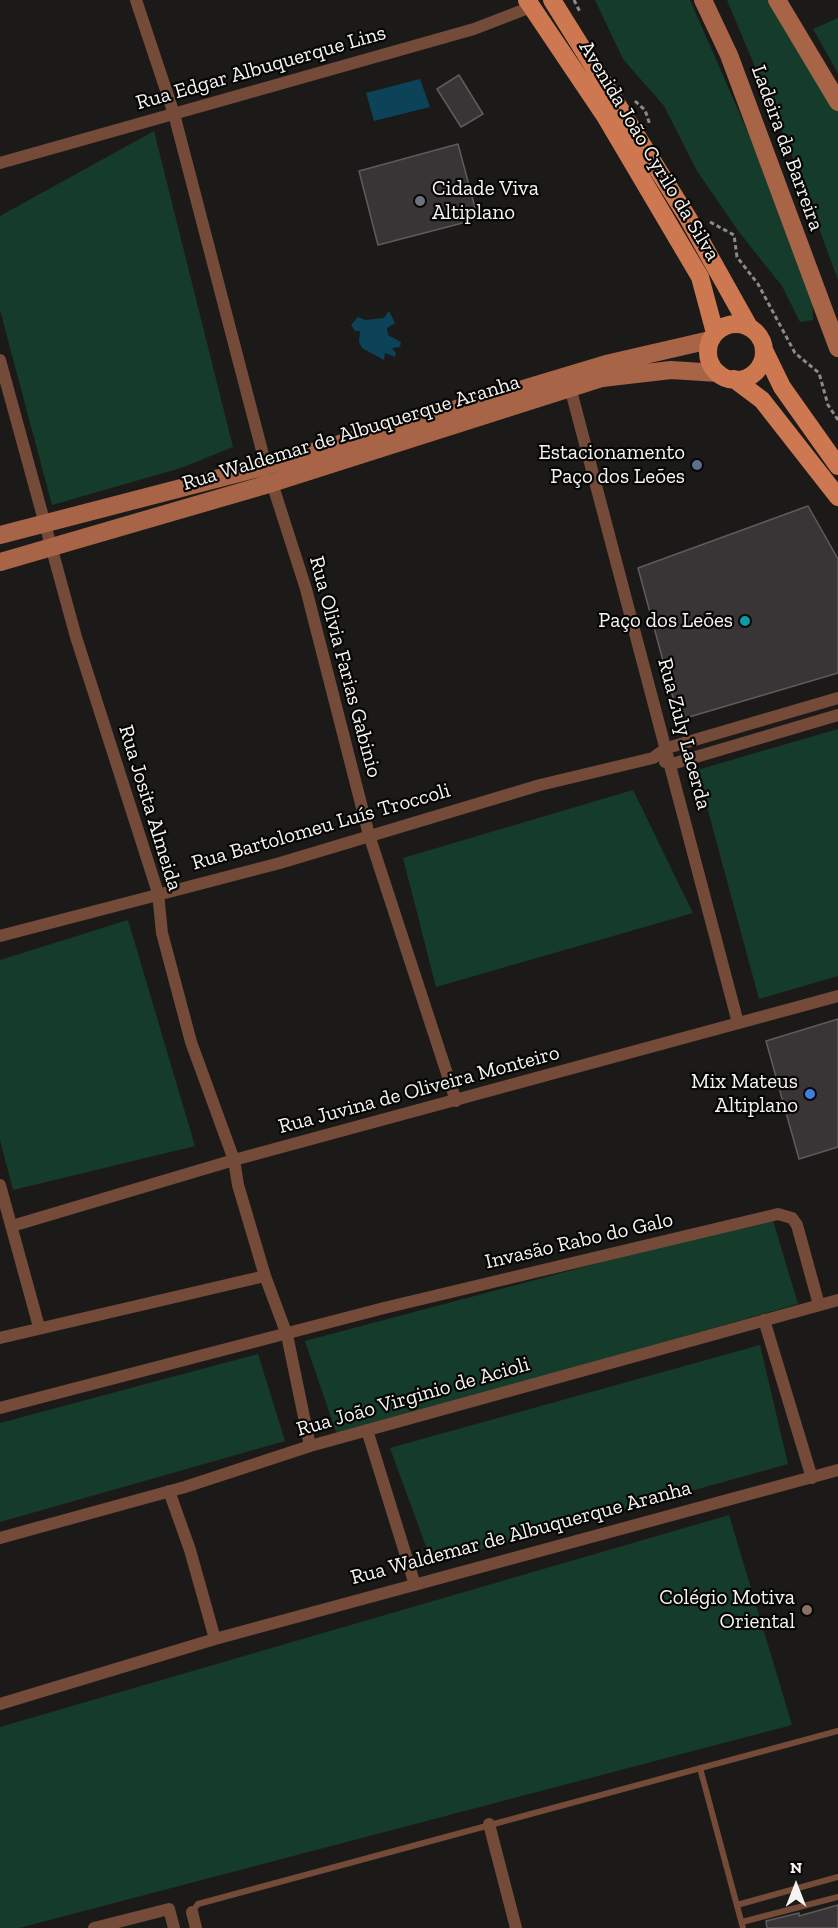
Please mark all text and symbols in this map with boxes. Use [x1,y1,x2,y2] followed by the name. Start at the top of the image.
[133,20,389,116] street label: Rua Edgar Albuquerque Lins
[573,36,725,266] street label: Avenida João Cyrilo da Silva
[745,62,829,234] street label: Ladeira da Barreira
[432,176,539,226] place label: Cidade Viva Altiplano
[413,194,427,208] marker: Cidade Viva Altiplano
[179,370,523,496] street label: Rua Waldemar de Albuquerque Aranha
[538,440,685,490] place label: Estacionamento Paço dos Leões
[690,458,704,472] marker: Estacionamento Paço dos Leões
[303,554,387,780] street label: Rua Olivia Farias Gabinio
[598,608,733,634] place label: Paço dos Leões
[738,614,752,628] marker: Paço dos Leões
[652,655,716,813] street label: Rua Zuly Lacerda
[113,722,187,894] street label: Rua Josita Almeida
[189,778,453,876] street label: Rua Bartolomeu Luís Troccoli
[276,1040,562,1140] street label: Rua Juvina de Oliveira Monteiro
[691,1069,798,1119] place label: Mix Mateus Altiplano
[803,1087,817,1101] marker: Mix Mateus Altiplano
[483,1207,675,1275] street label: Invasão Rabo do Galo
[294,1352,532,1442] street label: Rua João Virginio de Acioli
[348,1475,694,1591] street label: Rua Waldemar de Albuquerque Aranha
[659,1585,795,1635] place label: Colégio Motiva Oriental
[800,1603,814,1617] marker: Colégio Motiva Oriental
[766,1856,826,1916] north arrow
[790,1858,802,1877] text: N

